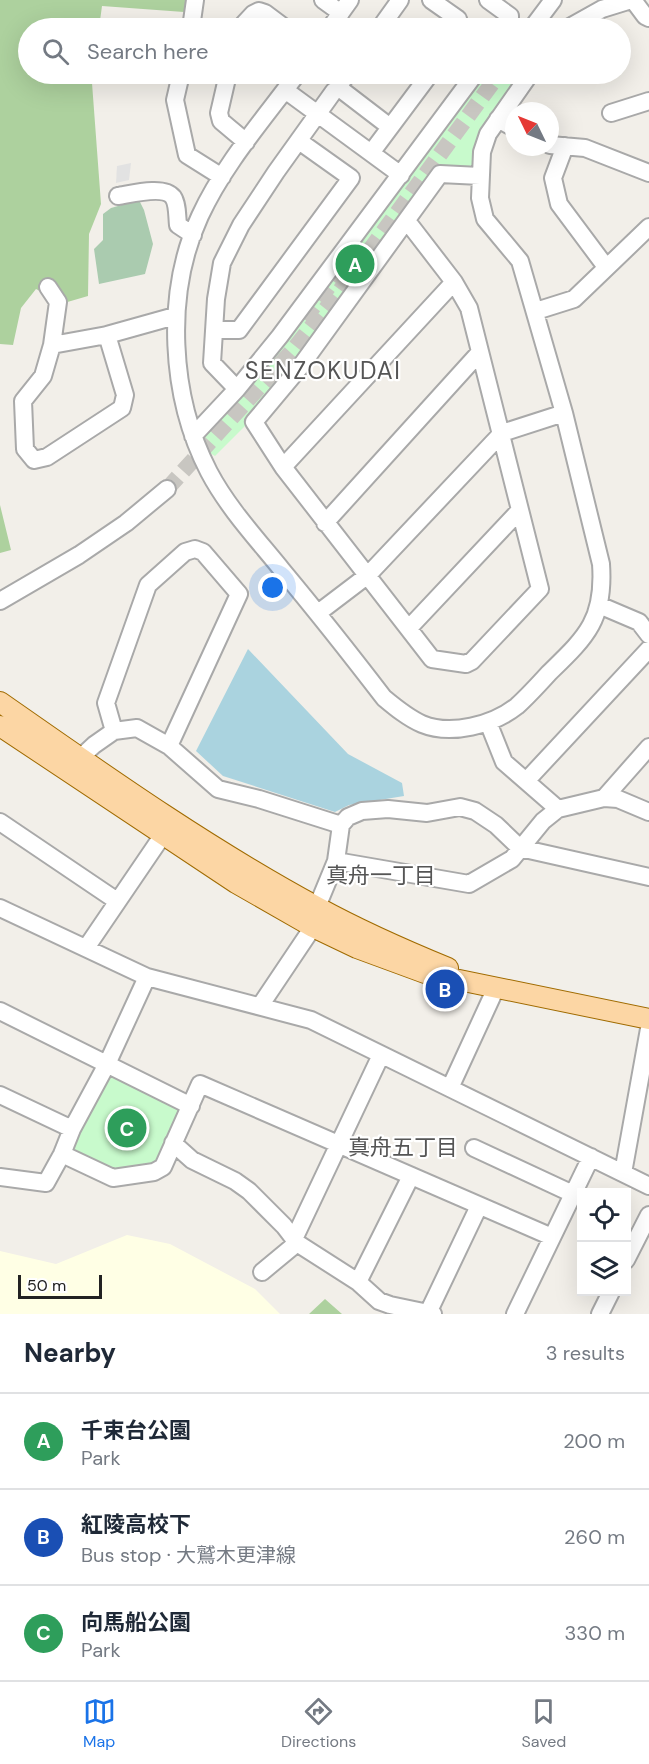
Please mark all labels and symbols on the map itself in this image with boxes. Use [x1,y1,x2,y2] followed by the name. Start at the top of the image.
[505,102,559,156] north arrow
[336,242,374,286] pin: A
[245,355,401,386] district label: SENZOKUDAI
[258,573,287,602] your location
[326,861,436,890] district label: 真舟一丁目
[426,966,464,1012] pin: B
[108,1106,146,1150] pin: C
[348,1133,458,1162] district label: 真舟五丁目
[18,1272,102,1300] scale bar

